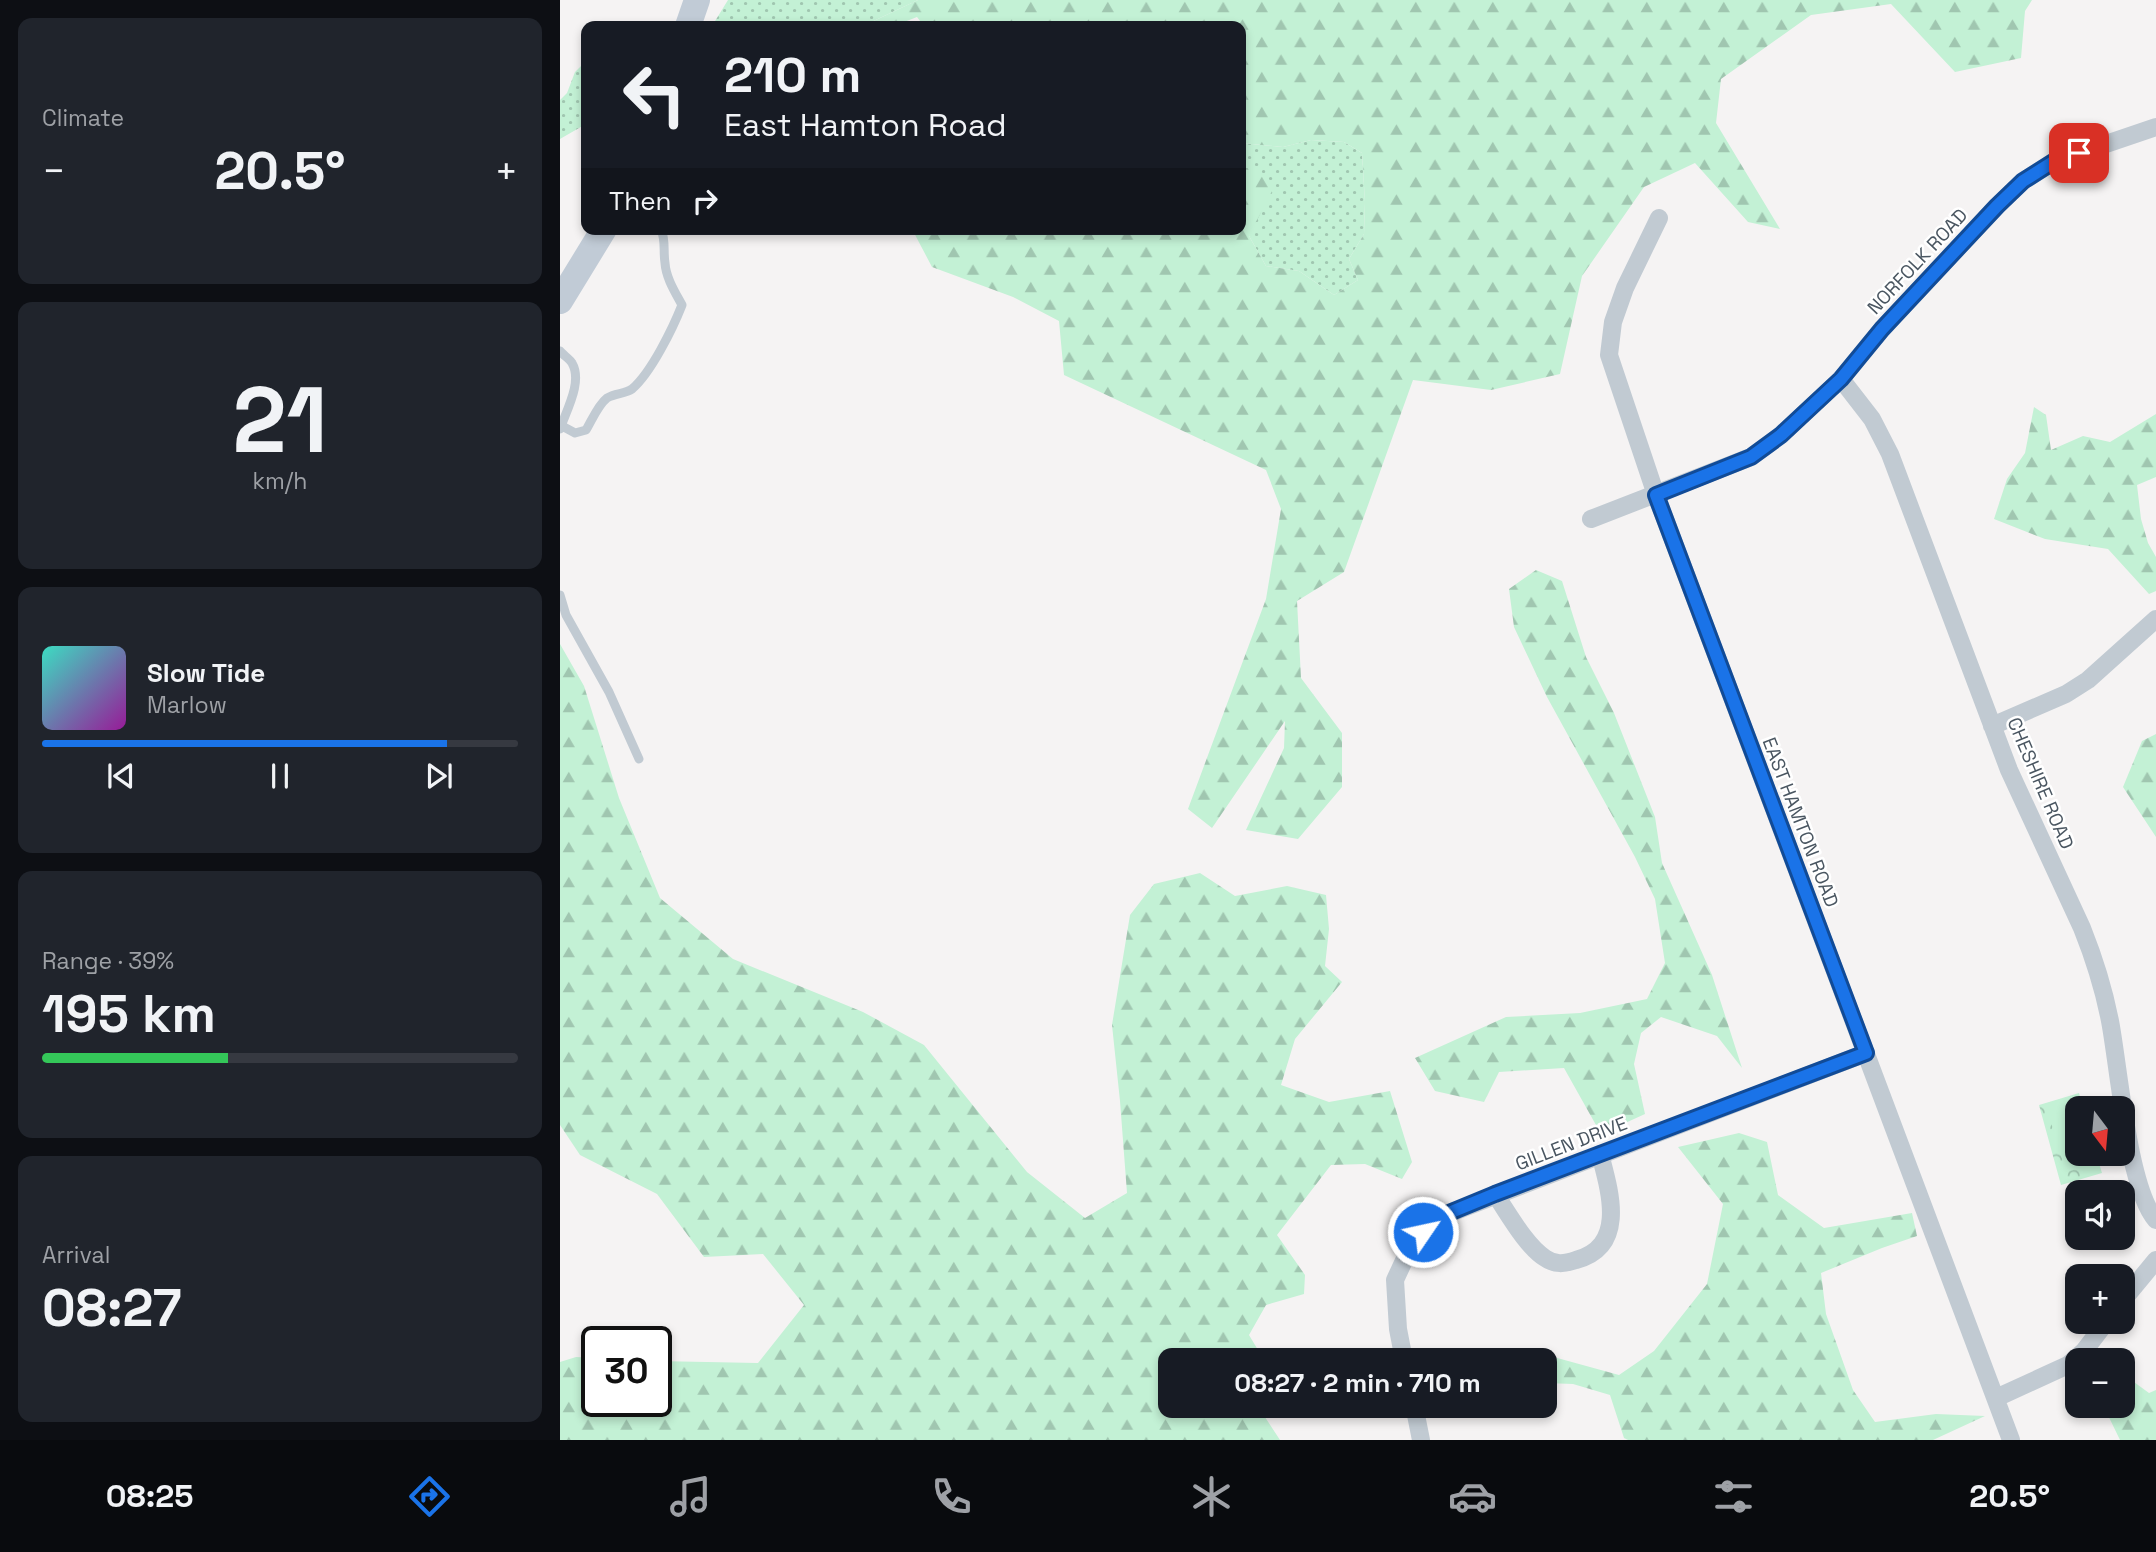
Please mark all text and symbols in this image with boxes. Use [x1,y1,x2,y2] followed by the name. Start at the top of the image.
[724,44,861,106] text: 210 m
[609,49,700,140] icon: left
[42,103,124,133] text: Climate
[724,105,1007,145] text: East Hamton Road
[2049,123,2109,183] pin
[2060,134,2098,172] icon: arrive
[214,138,346,204] text: 20.5°
[42,147,66,195] text: −
[494,147,518,195] text: +
[686,182,724,220] icon: right
[609,184,672,218] text: Then
[1862,203,1973,320] street label: NORFOLK ROAD
[232,362,328,479] text: 21
[253,466,307,496] text: km/h
[147,656,265,690] text: Slow Tide
[147,690,227,720] text: Marlow
[2002,714,2080,853] street label: CHESHIRE ROAD
[1757,734,1844,911] street label: EAST HAMTON ROAD
[102,757,140,795] icon: previous
[261,757,299,795] icon: pause
[420,757,458,795] icon: next
[42,946,174,976] text: Range · 39%
[42,981,216,1047] text: 195 km
[2065,1096,2135,1166] north arrow
[2065,1096,2135,1418] map controls
[1512,1111,1631,1176] street label: GILLEN DRIVE
[2065,1180,2135,1250] button: sound
[1386,1195,1460,1269] position arrow
[42,1240,110,1270] text: Arrival
[2065,1264,2135,1334] button: +
[42,1275,182,1341] text: 08:27
[581,1326,672,1417] speed limit sign: 30
[2065,1348,2135,1418] button: −
[1234,1366,1481,1400] text: 08:27 · 2 min · 710 m
[405,1472,454,1521] icon: directions
[666,1472,715,1521] icon: music
[927,1472,976,1521] icon: phone
[1187,1472,1236,1521] icon: climate
[1448,1472,1497,1521] icon: car
[1709,1472,1758,1521] icon: filters
[106,1476,194,1516] text: 08:25
[1969,1476,2050,1516] text: 20.5°

